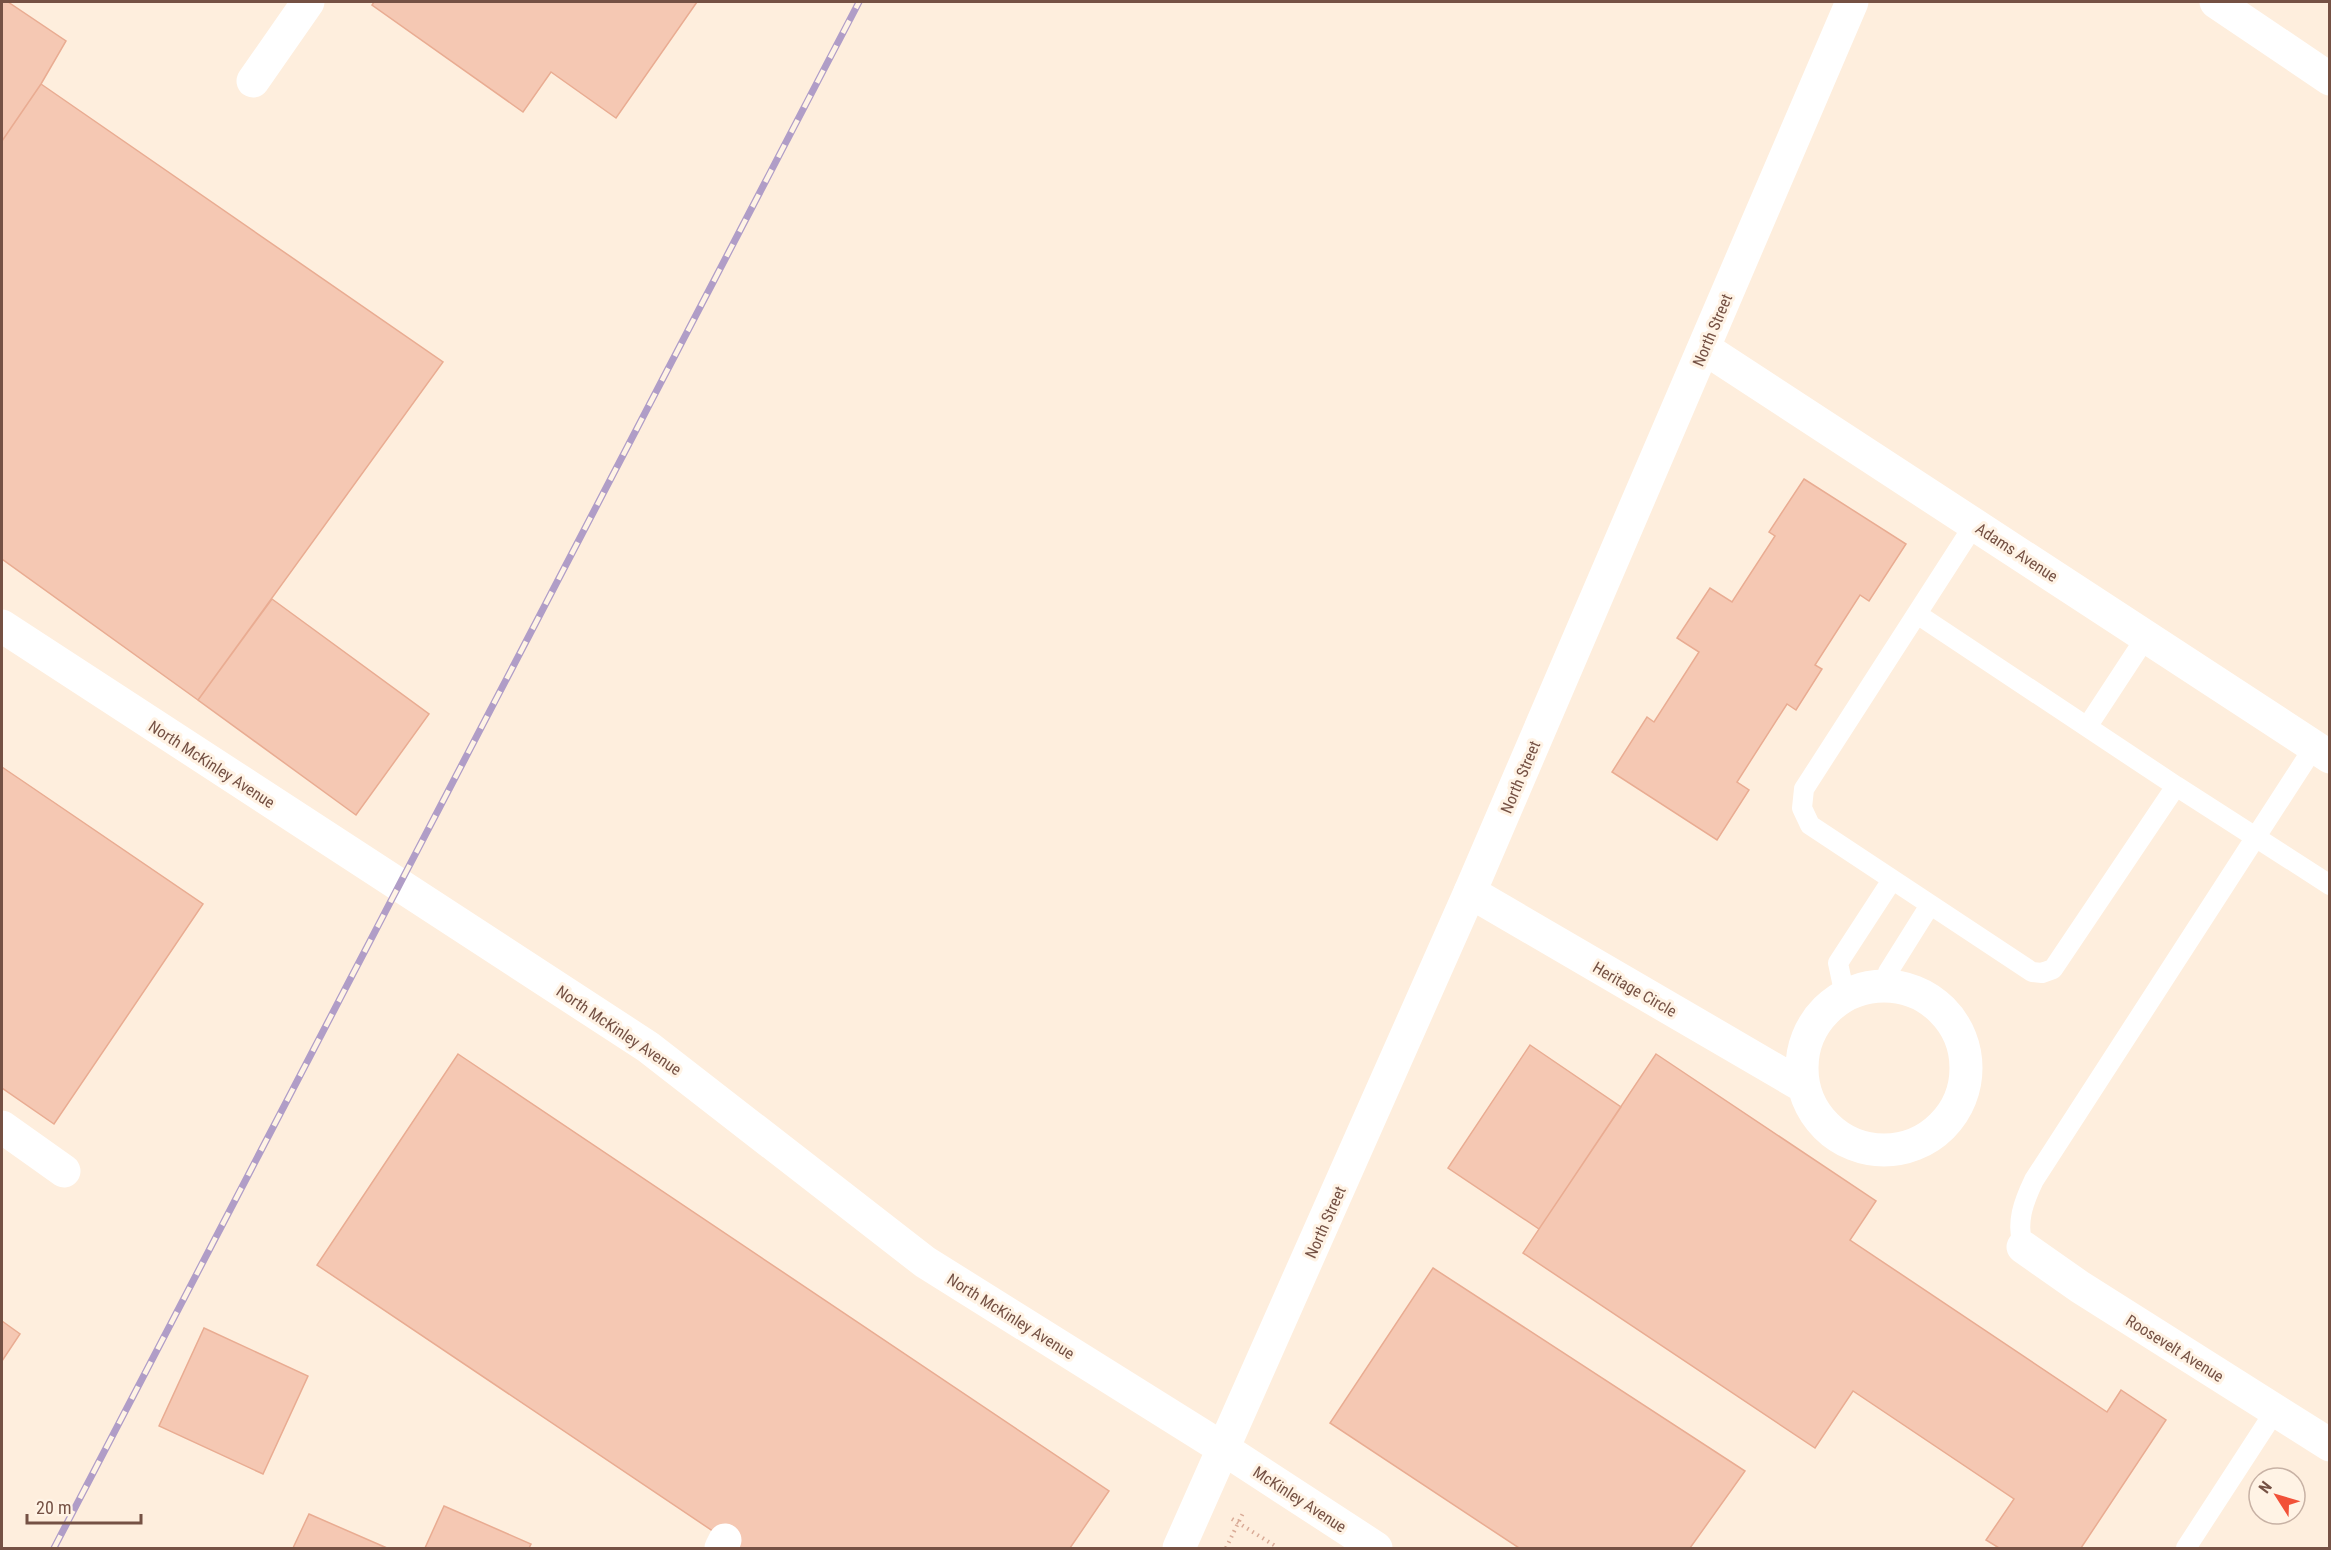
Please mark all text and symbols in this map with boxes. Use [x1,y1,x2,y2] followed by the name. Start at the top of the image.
[1689,291,1736,369] street label: North Street
[1972,519,2061,586] street label: Adams Avenue
[145,717,278,812] street label: North McKinley Avenue
[1497,738,1544,816] street label: North Street
[1590,958,1680,1021] street label: Heritage Circle
[553,982,685,1079] street label: North McKinley Avenue
[1301,1183,1350,1261] street label: North Street
[944,1270,1078,1363] street label: North McKinley Avenue
[2122,1311,2227,1386] street label: Roosevelt Avenue
[1250,1462,1350,1537] street label: McKinley Avenue
[2247,1466,2307,1526] north arrow
[2255,1478,2276,1497] text: N
[27,1487,141,1525] scale bar
[36,1497,71,1518] text: 20 m

